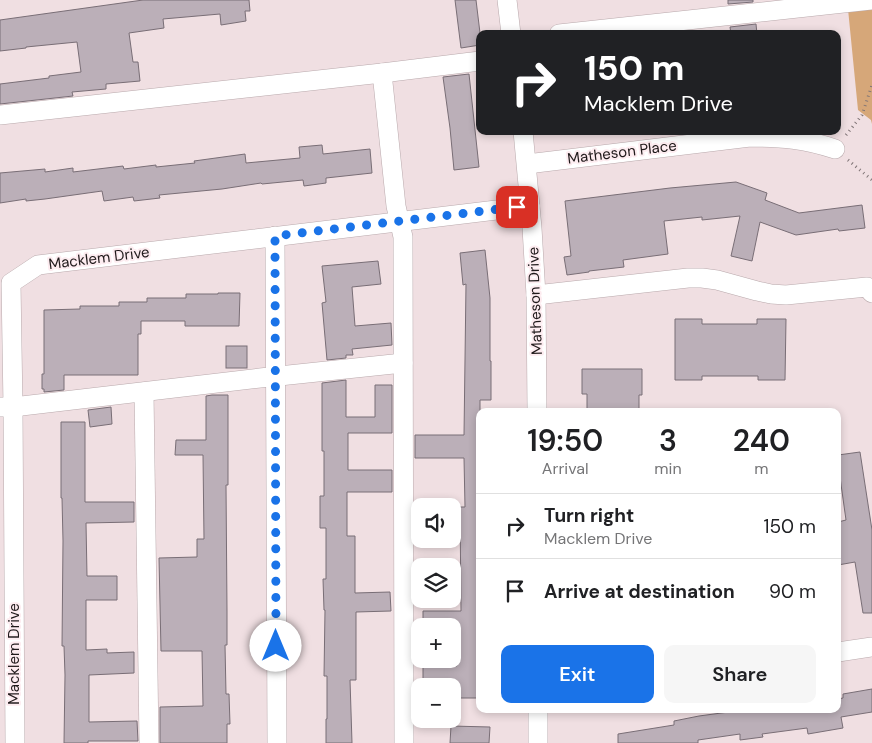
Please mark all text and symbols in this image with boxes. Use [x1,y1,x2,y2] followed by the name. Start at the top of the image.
[584,45,684,91] text: 150 m
[501,50,566,115] icon: right
[584,89,733,118] text: Macklem Drive
[566,135,678,169] street label: Matheson Place
[496,186,538,228] pin
[503,193,531,221] icon: arrive
[47,242,151,274] street label: Macklem Drive
[523,247,547,355] street label: Matheson Drive
[527,421,603,460] text: 19:50
[659,421,677,460] text: 3
[733,421,790,460] text: 240
[542,458,588,479] text: Arrival
[654,458,682,479] text: min
[754,458,768,479] text: m
[411,498,461,728] map controls
[411,498,461,548] button: sound
[544,503,634,528] text: Turn right
[501,512,529,540] icon: right
[764,514,816,539] text: 150 m
[544,528,652,549] text: Macklem Drive
[411,558,461,608] button: layers
[501,577,529,605] icon: arrive
[544,579,735,604] text: Arrive at destination
[769,579,816,604] text: 90 m
[4,603,24,705] street label: Macklem Drive
[411,618,461,668] button: +
[249,619,301,671] position arrow
[501,645,654,703] button: Exit
[664,645,816,703] button: Share
[411,678,461,728] button: −

